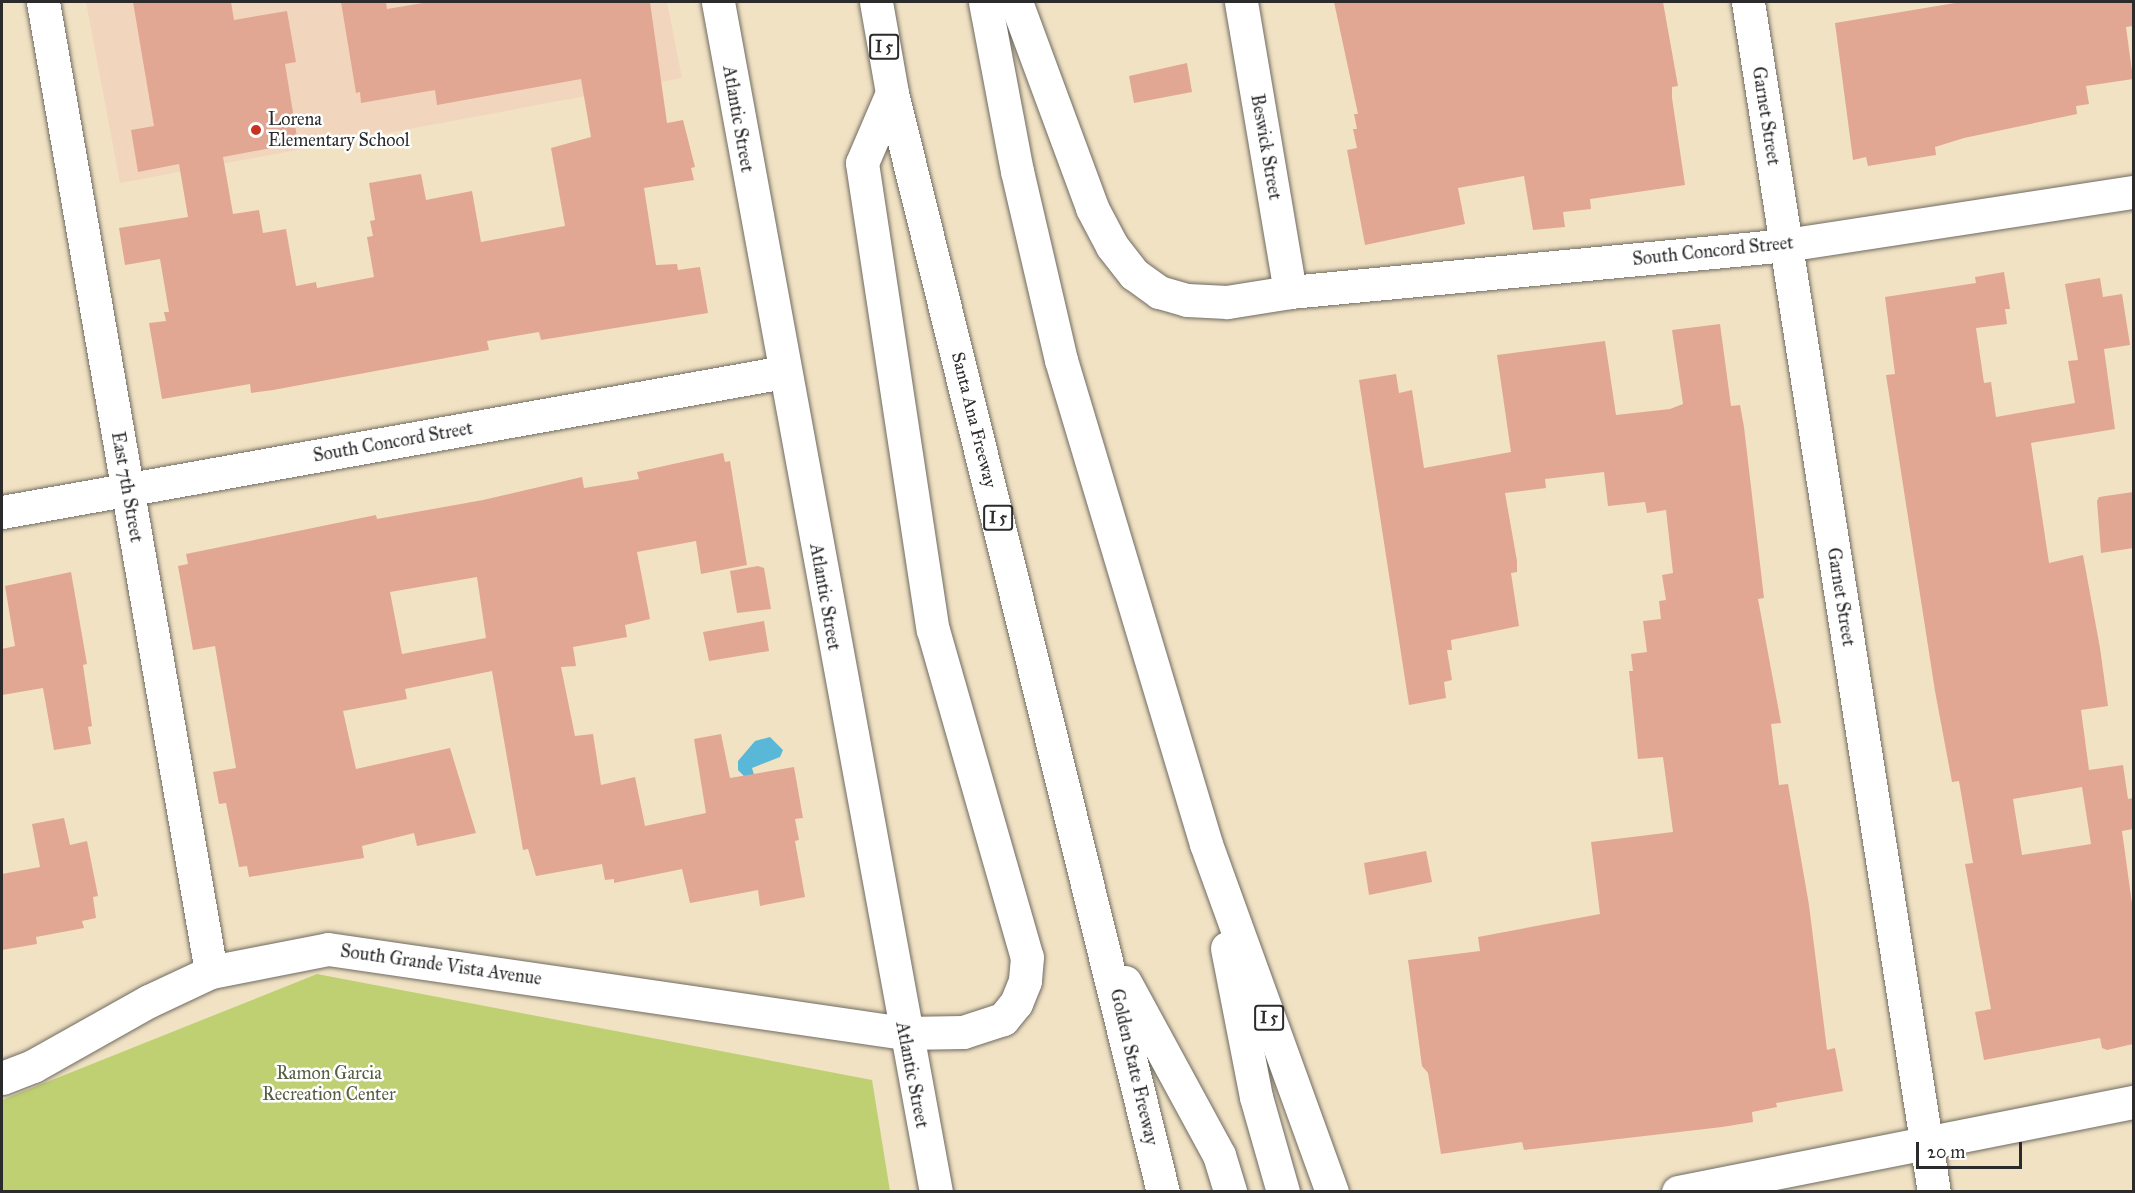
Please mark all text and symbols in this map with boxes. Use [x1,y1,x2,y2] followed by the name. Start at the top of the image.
[869,34,899,60] road number: I 5
[718,64,758,174] street label: Atlantic Street
[1748,65,1784,167] street label: Garnet Street
[1246,92,1286,202] street label: Beswick Street
[268,109,410,152] place label: Lorena Elementary School
[249,123,263,137] marker: Lorena Elementary School
[1631,232,1795,270] street label: South Concord Street
[947,350,1001,490] street label: Santa Ana Freeway
[312,417,474,467] street label: South Concord Street
[107,430,147,544] street label: East 7th Street
[983,505,1013,531] road number: I 5
[805,542,845,652] street label: Atlantic Street
[1823,546,1859,648] street label: Garnet Street
[339,940,543,990] street label: South Grande Vista Avenue
[1105,987,1163,1147] street label: Golden State Freeway
[1254,1005,1284,1031] road number: I 5
[891,1020,933,1130] street label: Atlantic Street
[262,1063,396,1106] park label: Ramon Garcia Recreation Center
[1919,1130,2026,1168] scale bar
[1927,1141,1965,1163] text: 20 m

